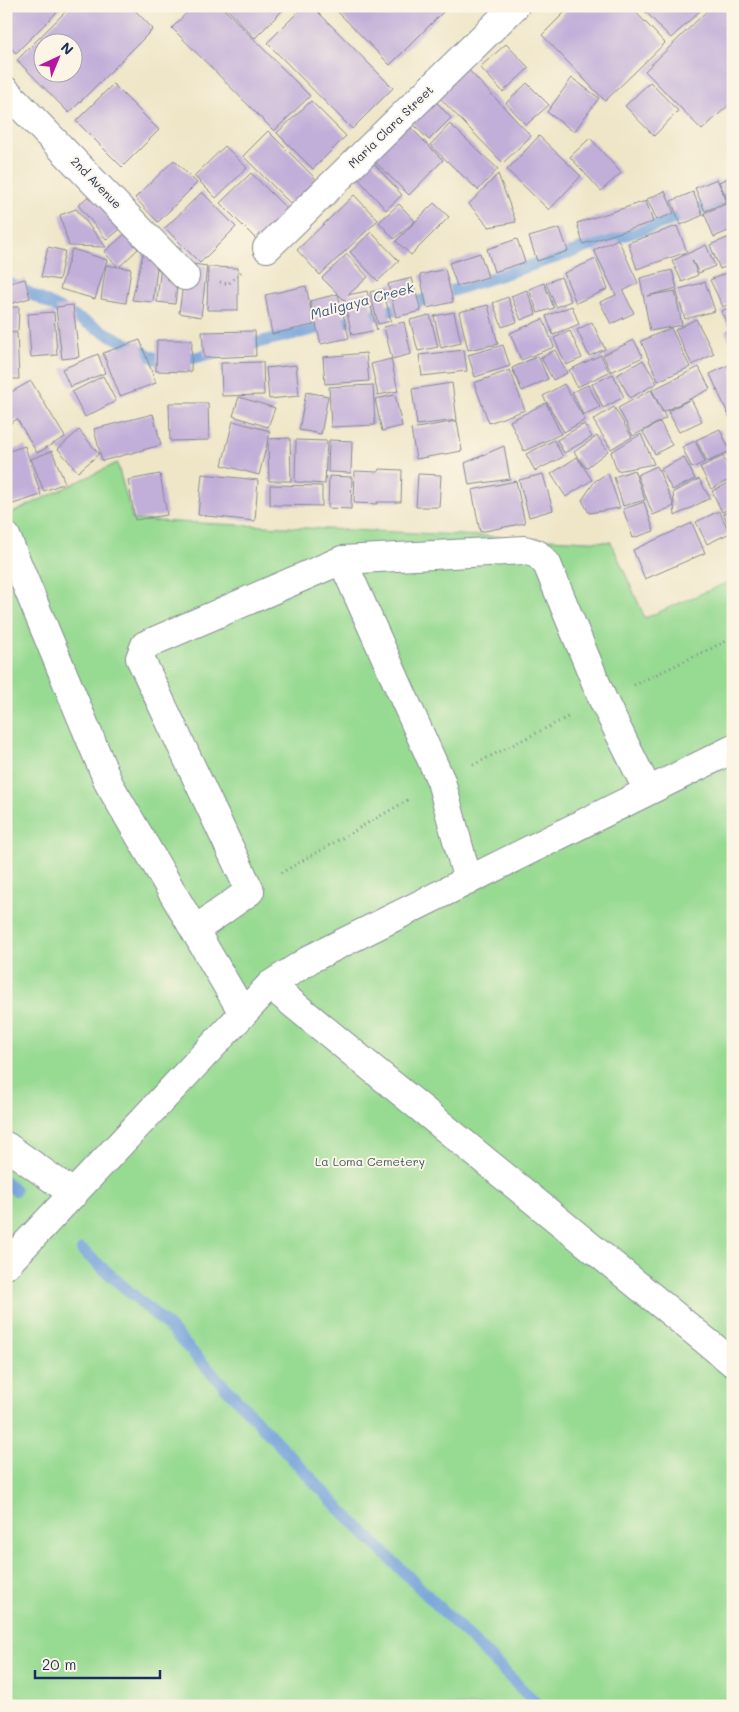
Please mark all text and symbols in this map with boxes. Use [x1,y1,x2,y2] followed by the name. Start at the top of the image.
[32,32,82,82] north arrow
[57,38,78,59] text: N
[344,81,436,171] street label: Maria Clara Street
[68,153,126,212] street label: 2nd Avenue
[308,277,416,324] water label: Maligaya Creek
[315,1153,425,1169] park label: La Loma Cemetery
[35,1647,160,1679] scale bar
[42,1654,76,1674] text: 20 m

